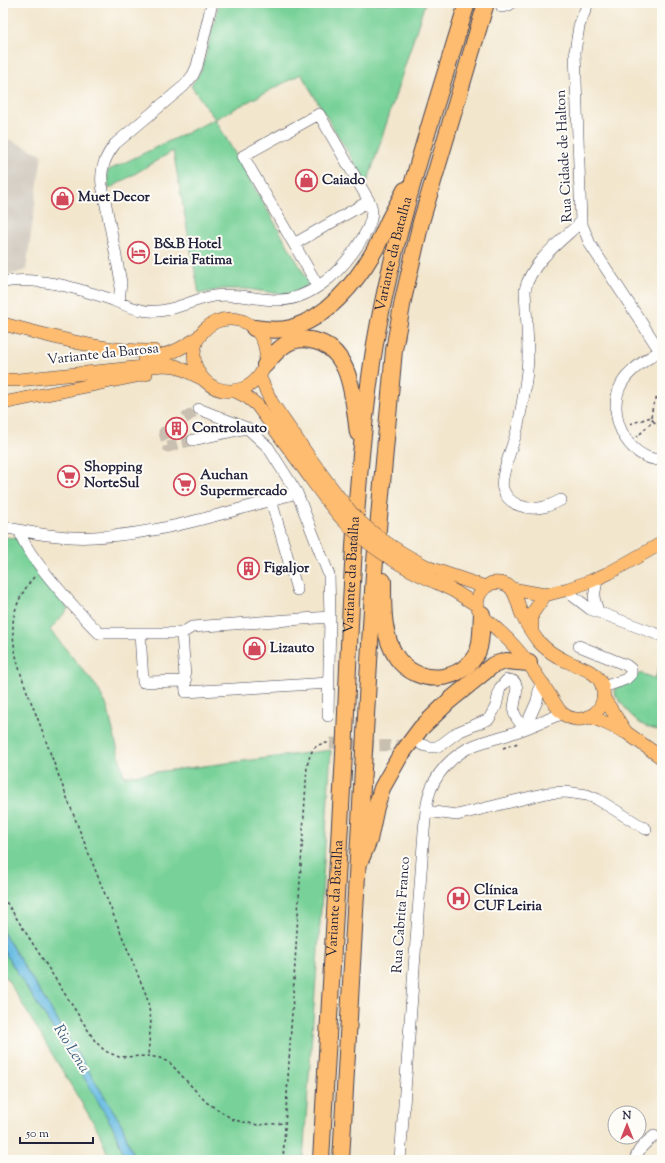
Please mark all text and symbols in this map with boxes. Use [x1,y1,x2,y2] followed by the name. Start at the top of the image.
[552,89,578,223] street label: Rua Cidade de Halton
[293,168,319,194] shop icon: Caiado
[322,171,366,191] place label: Caiado
[50,185,76,211] shop icon: Muet Decor
[78,188,151,208] place label: Muet Decor
[371,194,418,313] street label: Variante da Batalha
[154,235,233,271] place label: B&B Hotel Leiria Fatima
[126,240,152,266] hotel icon: B&B Hotel Leiria Fatima
[46,339,160,371] street label: Variante da Barosa
[163,416,189,442] building icon: Controlauto
[192,419,267,439] place label: Controlauto
[84,458,142,494] place label: Shopping NorteSul
[56,463,82,489] supermarket icon: Shopping NorteSul
[200,466,288,502] place label: Auchan Supermercado
[171,471,197,497] supermarket icon: Auchan Supermercado
[340,515,366,634] street label: Variante da Batalha
[236,556,262,582] building icon: Figaljor
[264,559,310,579] place label: Figaljor
[242,636,268,662] shop icon: Lizauto
[270,639,315,659] place label: Lizauto
[323,839,349,958] street label: Variante da Batalha
[388,856,416,974] street label: Rua Cabrita Franco
[474,881,543,917] place label: Clínica CUF Leiria
[445,886,471,912] hospital icon: Clínica CUF Leiria
[48,1021,94,1078] water label: Rio Lena
[607,1105,647,1145] north arrow
[622,1108,632,1124] text: N
[20,1119,93,1145] scale bar
[25,1125,49,1143] text: 50 m

